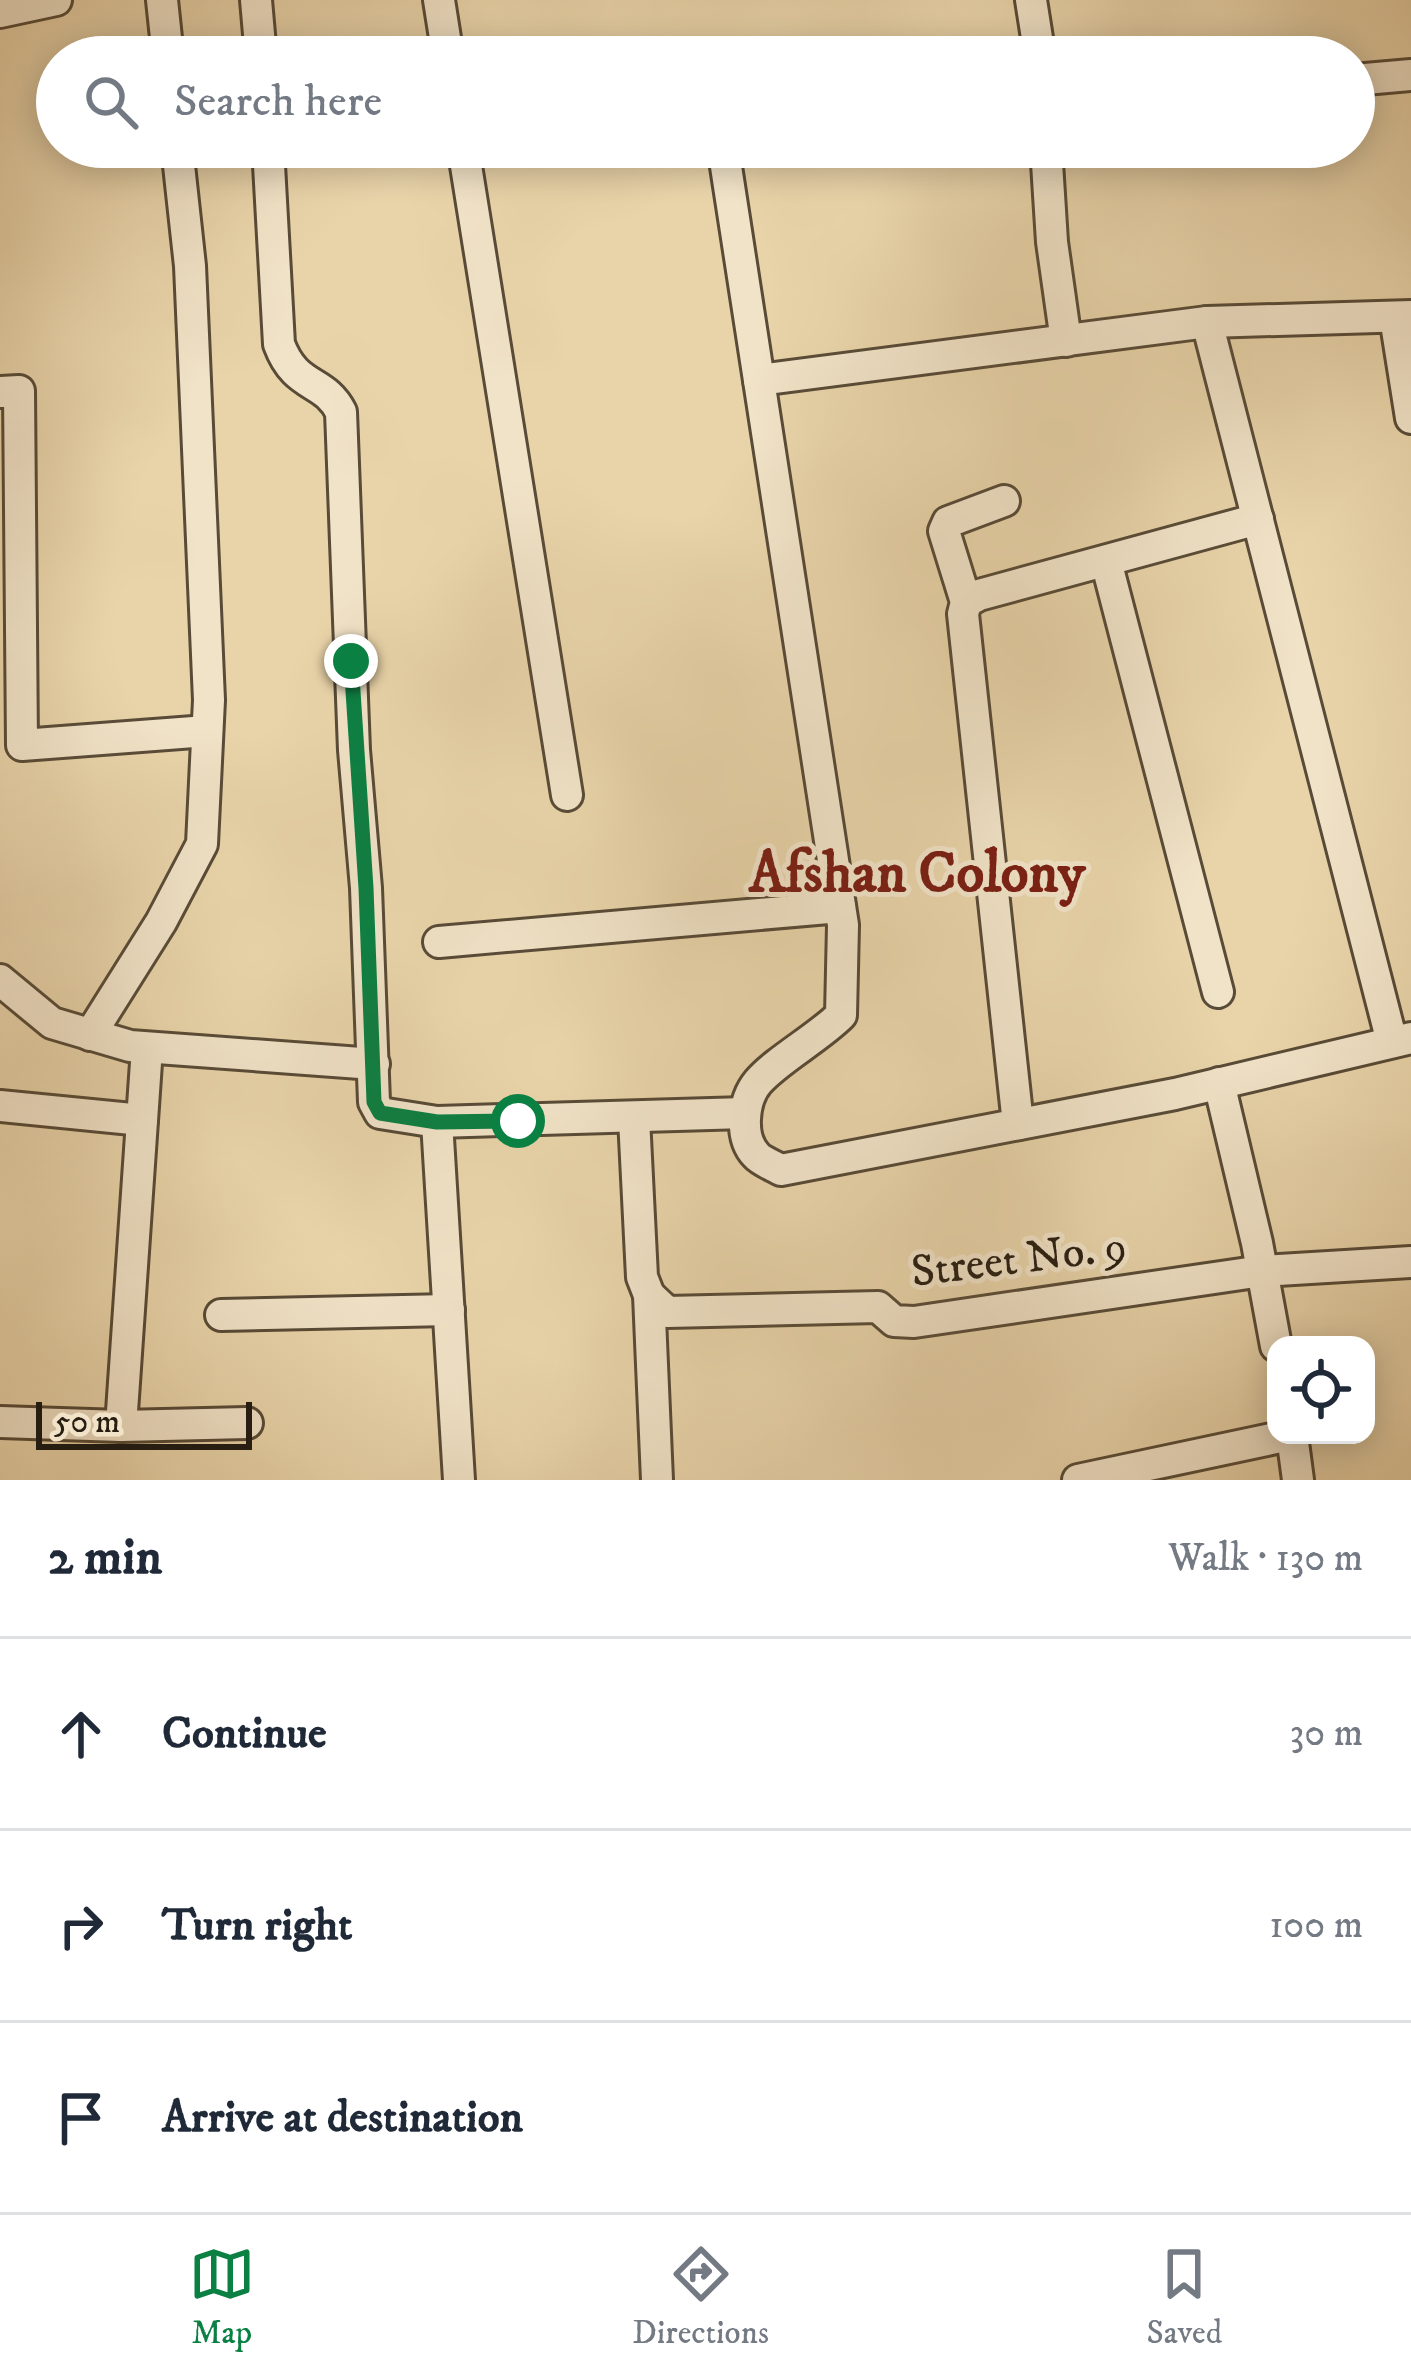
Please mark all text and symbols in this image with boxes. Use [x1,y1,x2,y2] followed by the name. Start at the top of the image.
[36,36,1375,168] search box
[78,69,144,135] icon: search
[174,74,382,130] text: Search here
[324,634,378,688] route end
[748,839,1087,910] district label: Afshan Colony
[491,1094,545,1148] route start
[908,1219,1130,1301] street label: Street No. 9
[1267,1336,1375,1444] map controls
[1267,1336,1375,1444] button: locate
[36,1396,252,1449] scale bar
[54,1402,120,1443] text: 50 m
[48,1526,162,1590] text: 2 min
[1168,1534,1363,1583] text: Walk · 130 m
[48,1701,114,1767] icon: ahead
[162,1706,327,1762] text: Continue
[1290,1709,1363,1758] text: 30 m
[48,1893,114,1959] icon: right
[162,1898,352,1954] text: Turn right
[1269,1901,1363,1950] text: 100 m
[48,2085,114,2151] icon: arrive
[162,2090,523,2146] text: Arrive at destination
[189,2241,255,2354] tab: Map
[632,2241,769,2354] tab: Directions
[1146,2241,1222,2354] tab: Saved

